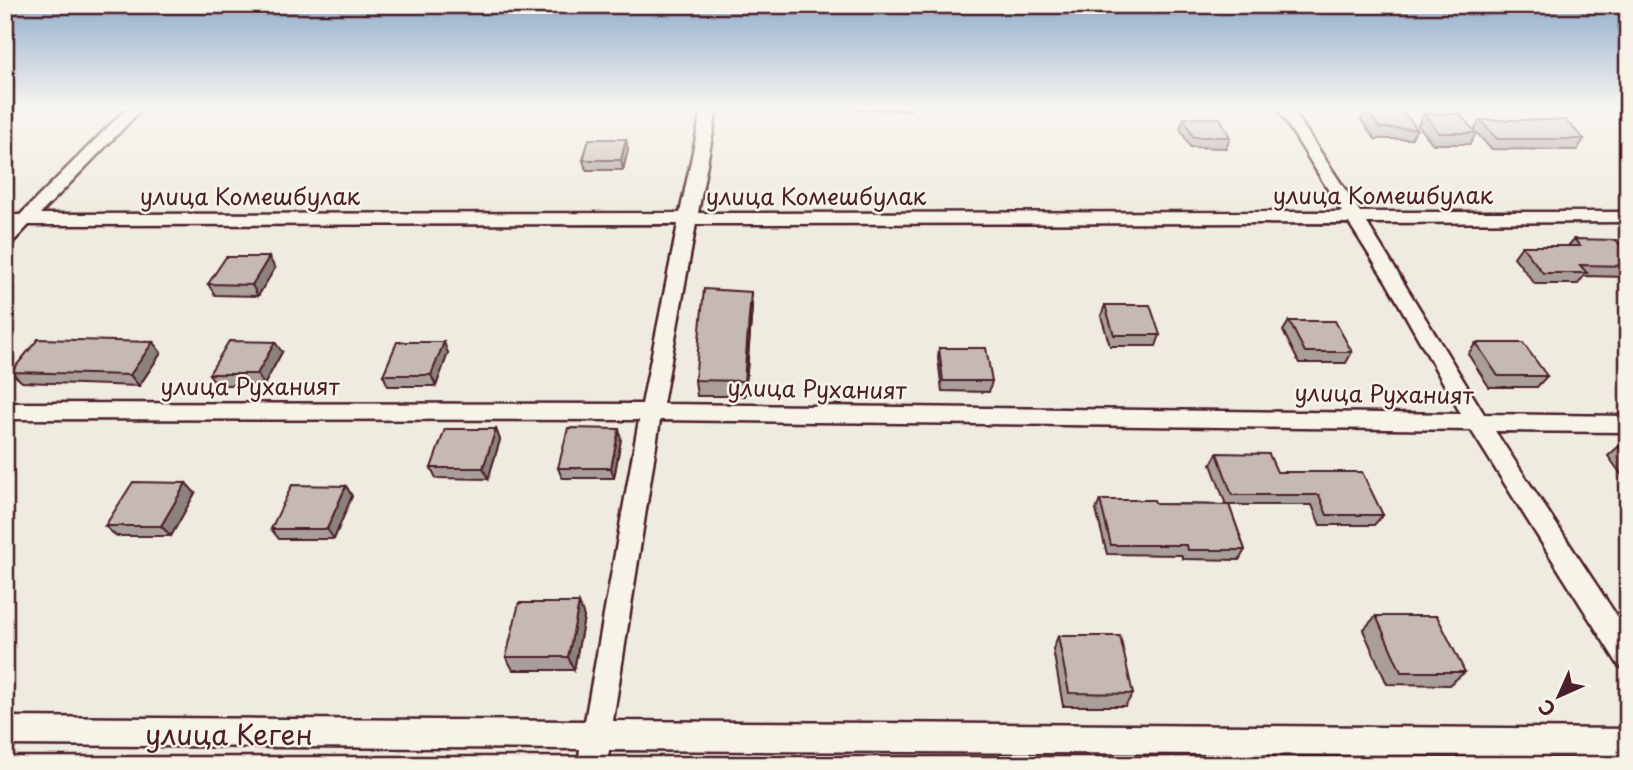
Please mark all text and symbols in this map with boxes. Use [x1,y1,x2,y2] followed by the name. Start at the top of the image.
[1273,177,1494,212] street label: улица Комешбулак
[140,178,361,213] street label: улица Комешбулак
[706,178,927,213] street label: улица Комешбулак
[160,368,341,403] street label: улица Руханият
[727,369,908,407] street label: улица Руханият
[1294,374,1475,412] street label: улица Руханият
[1524,662,1594,732] north arrow
[1531,694,1561,724] text: С
[145,712,313,755] street label: улица Кеген

